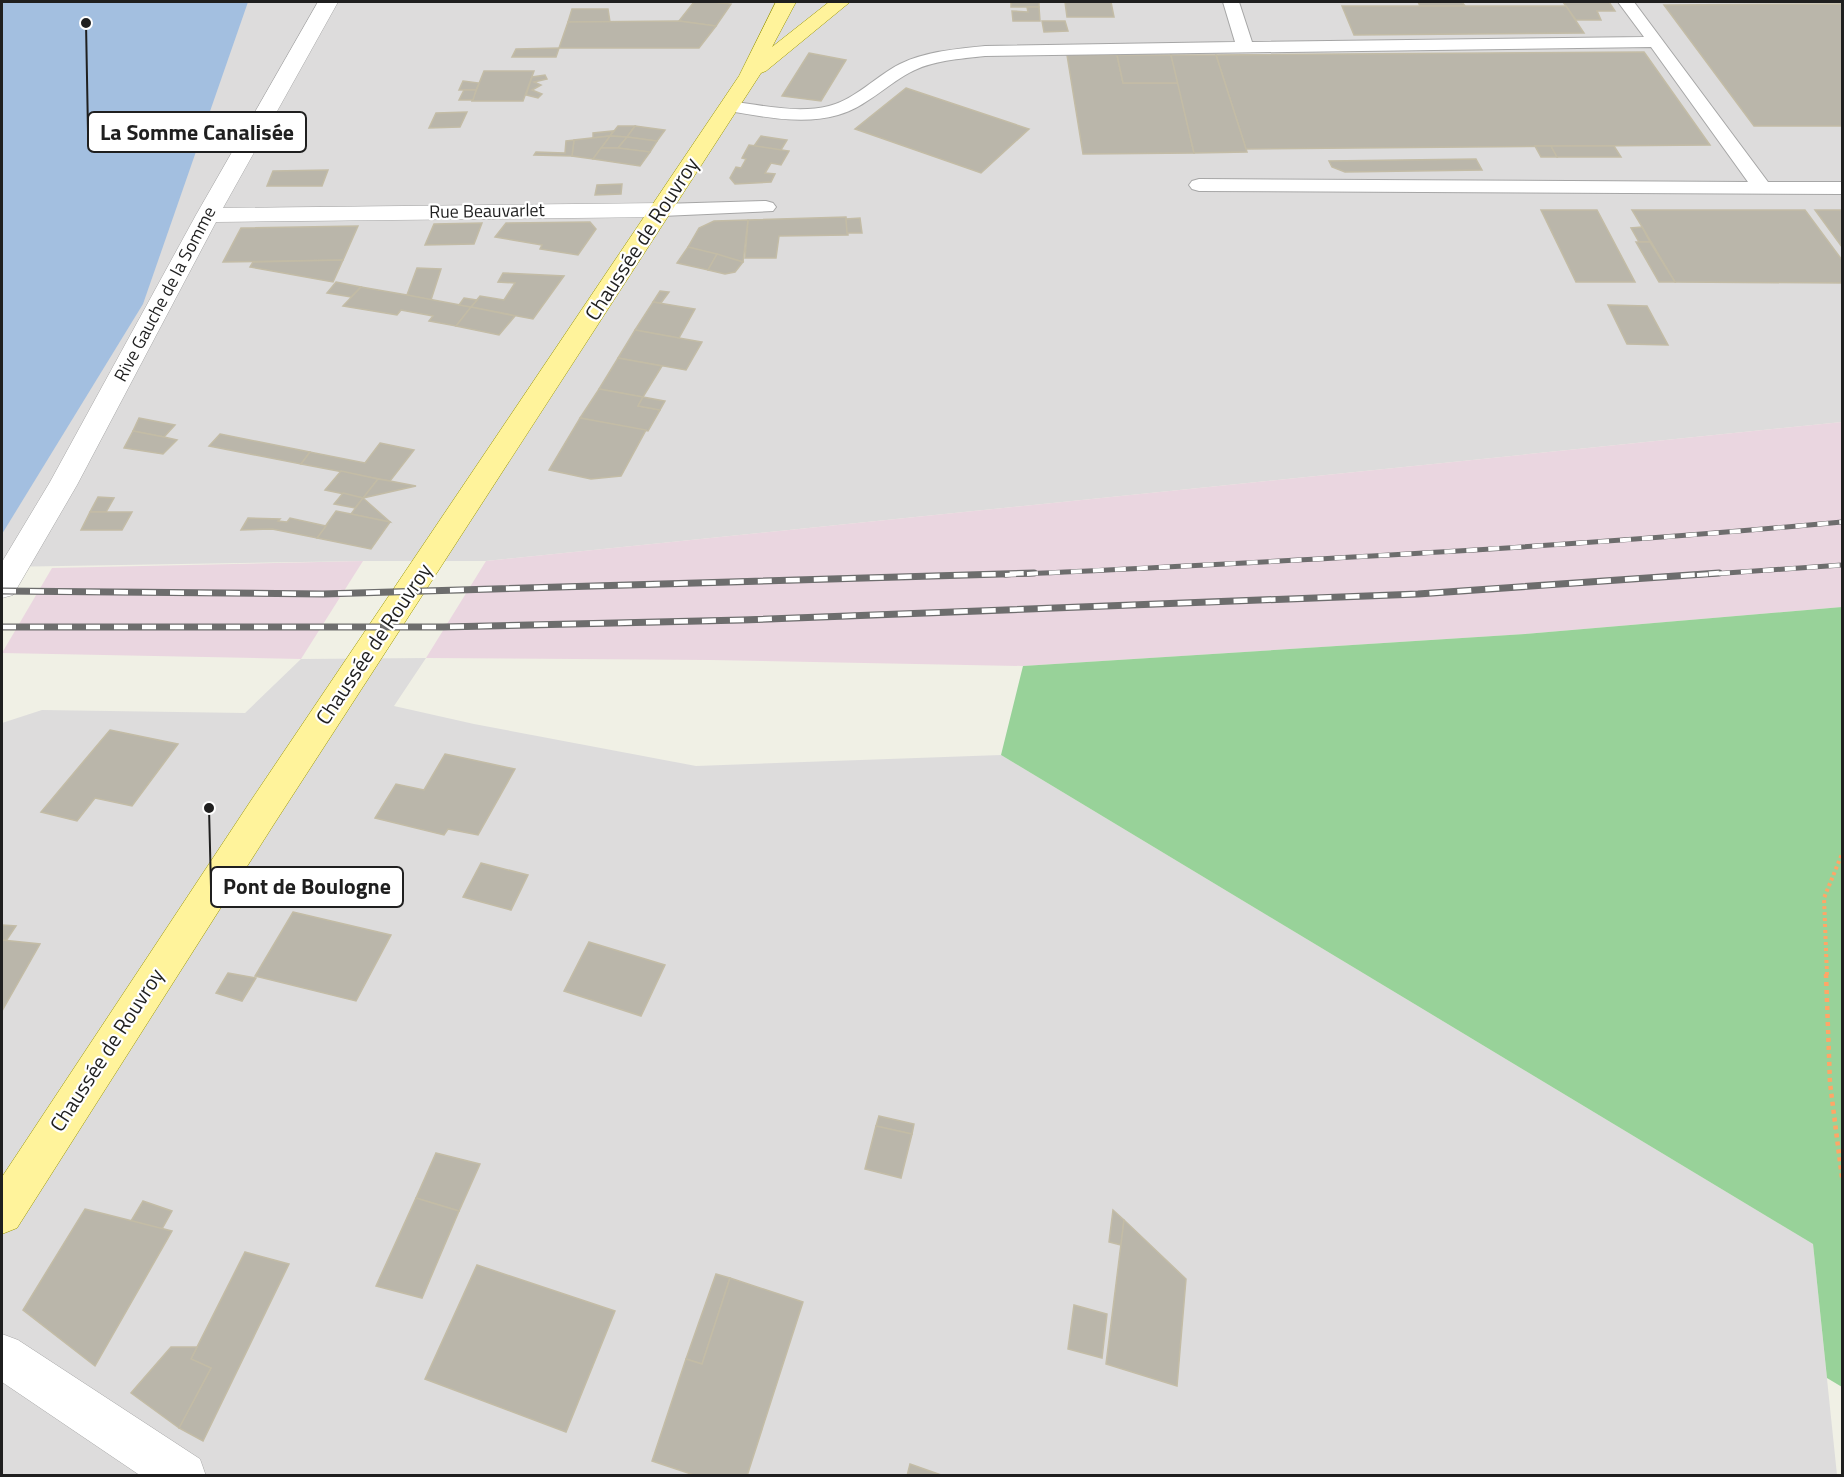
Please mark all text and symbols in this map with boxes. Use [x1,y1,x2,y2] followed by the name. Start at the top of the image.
[88,112,306,152] callout: La Somme Canalisée
[100,115,294,149] text: La Somme Canalisée
[576,150,706,327] street label: Chaussée de Rouvroy
[429,196,546,225] street label: Rue Beauvarlet
[107,201,222,386] street label: Rive Gauche de la Somme
[307,556,439,731] street label: Chaussée de Rouvroy
[211,867,403,907] callout: Pont de Boulogne
[223,869,391,903] text: Pont de Boulogne
[41,961,171,1138] street label: Chaussée de Rouvroy

